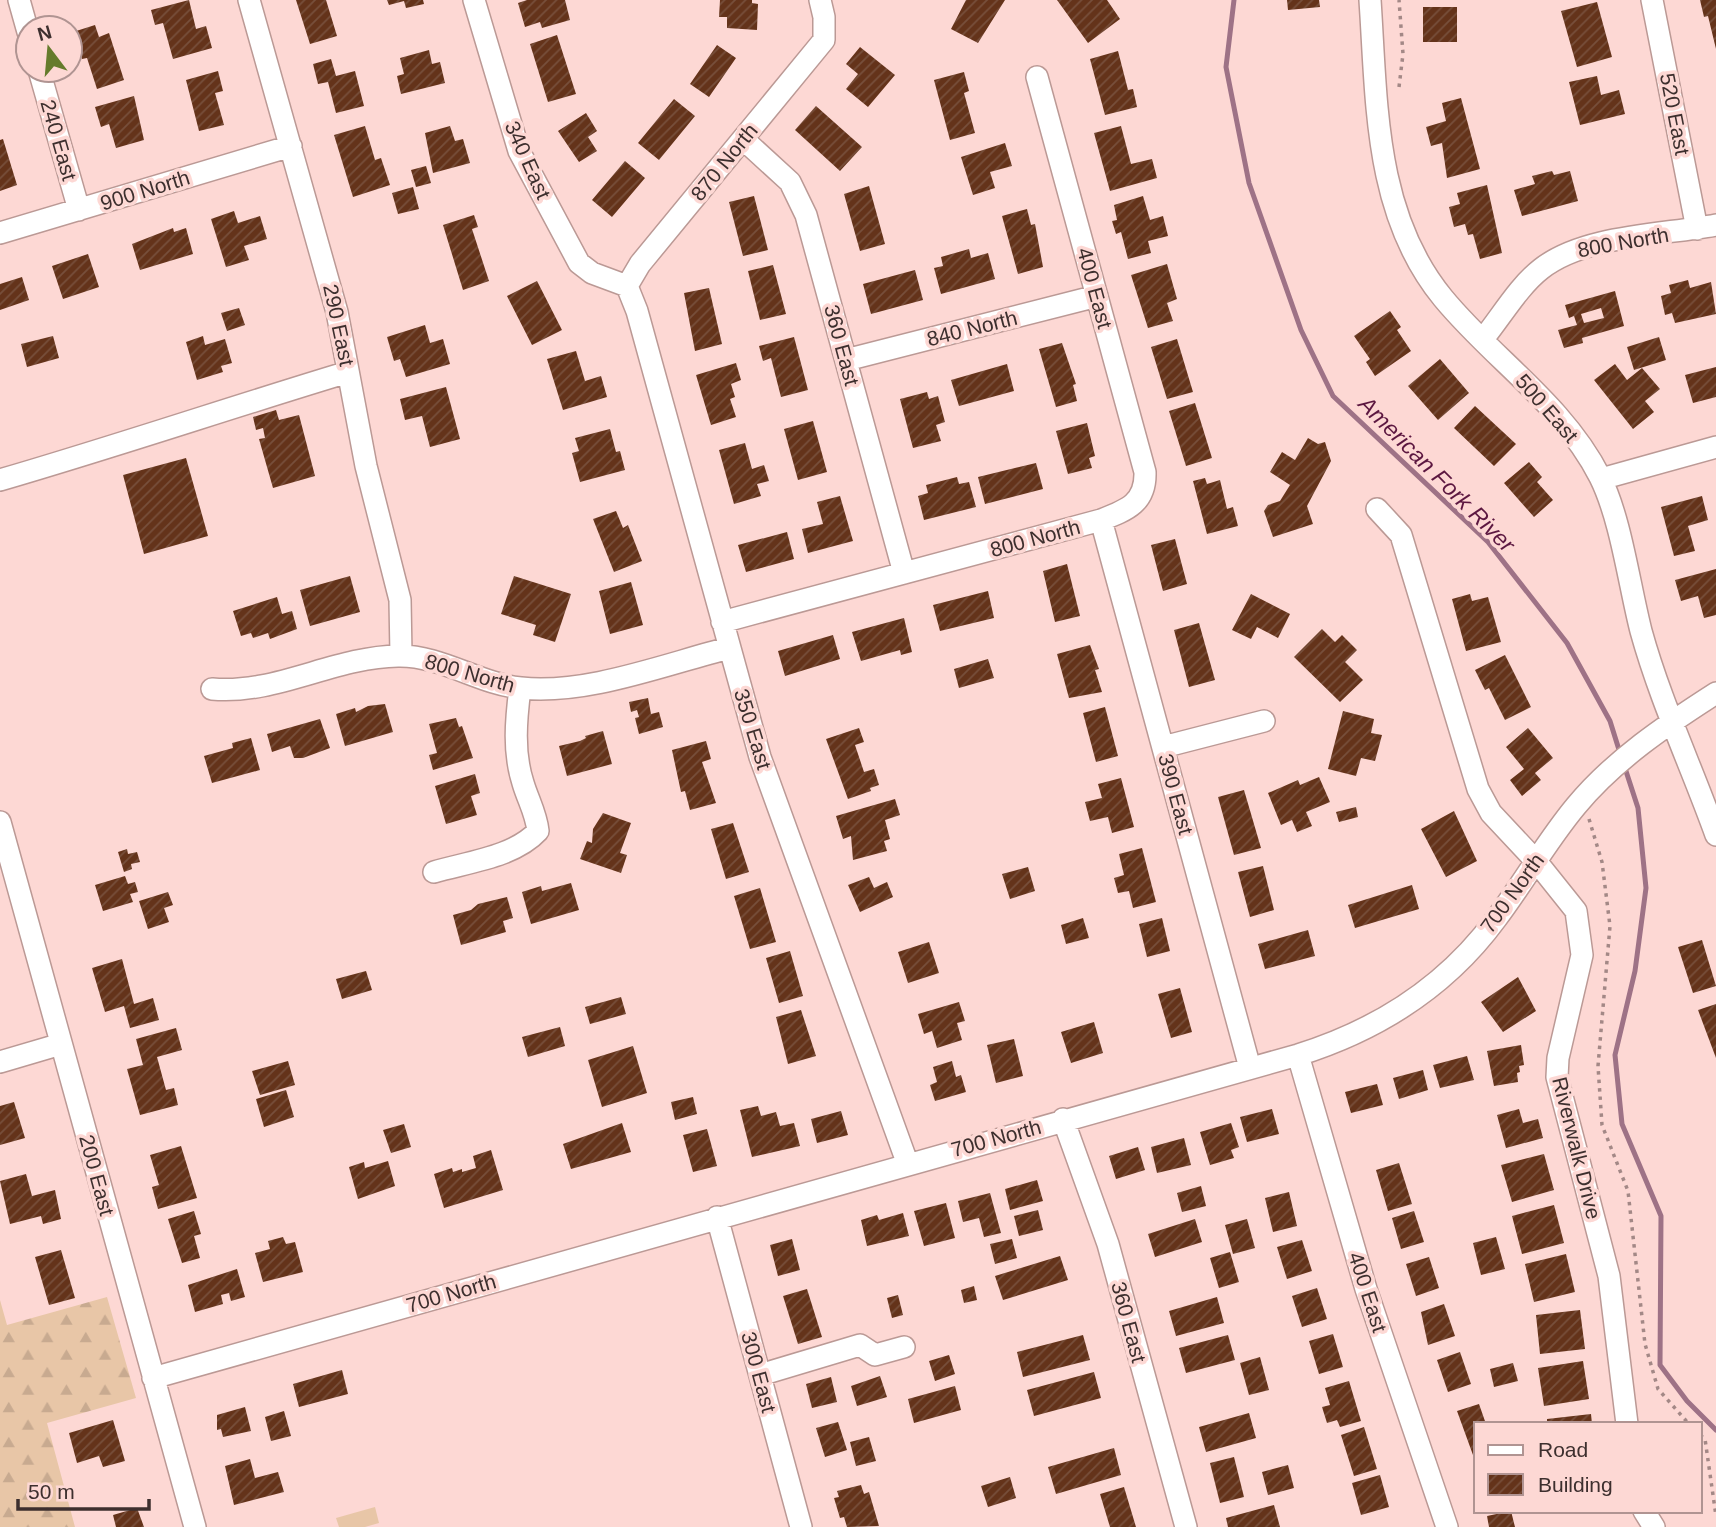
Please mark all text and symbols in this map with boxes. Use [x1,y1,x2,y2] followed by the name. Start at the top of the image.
[14,14,84,84] north arrow
[35,21,54,45] text: N
[1656,71,1694,157] street label: 520 East
[37,97,82,183] street label: 240 East
[501,117,555,203] street label: 340 East
[686,119,762,205] street label: 870 North
[98,166,192,214] street label: 900 North
[1576,223,1670,261] street label: 800 North
[1073,245,1117,331] street label: 400 East
[319,282,359,368] street label: 290 East
[820,302,864,388] street label: 360 East
[924,306,1020,350] street label: 840 North
[1511,369,1583,447] street label: 500 East
[1352,389,1521,558] water label: American Fork River
[987,515,1083,561] street label: 800 North
[422,649,518,697] street label: 800 North
[730,686,776,772] street label: 350 East
[1154,751,1198,837] street label: 390 East
[1476,849,1548,937] street label: 700 North
[1548,1074,1606,1222] street label: Riverwalk Drive
[948,1115,1044,1161] street label: 700 North
[75,1132,119,1218] street label: 200 East
[1344,1249,1392,1335] street label: 400 East
[403,1269,499,1317] street label: 700 North
[1107,1279,1151,1365] street label: 360 East
[737,1329,781,1415] street label: 300 East
[1474,1422,1702,1513] legend
[1538,1438,1588,1461] text: Road
[18,1468,149,1512] scale bar
[1538,1473,1613,1496] text: Building
[28,1480,75,1503] text: 50 m

